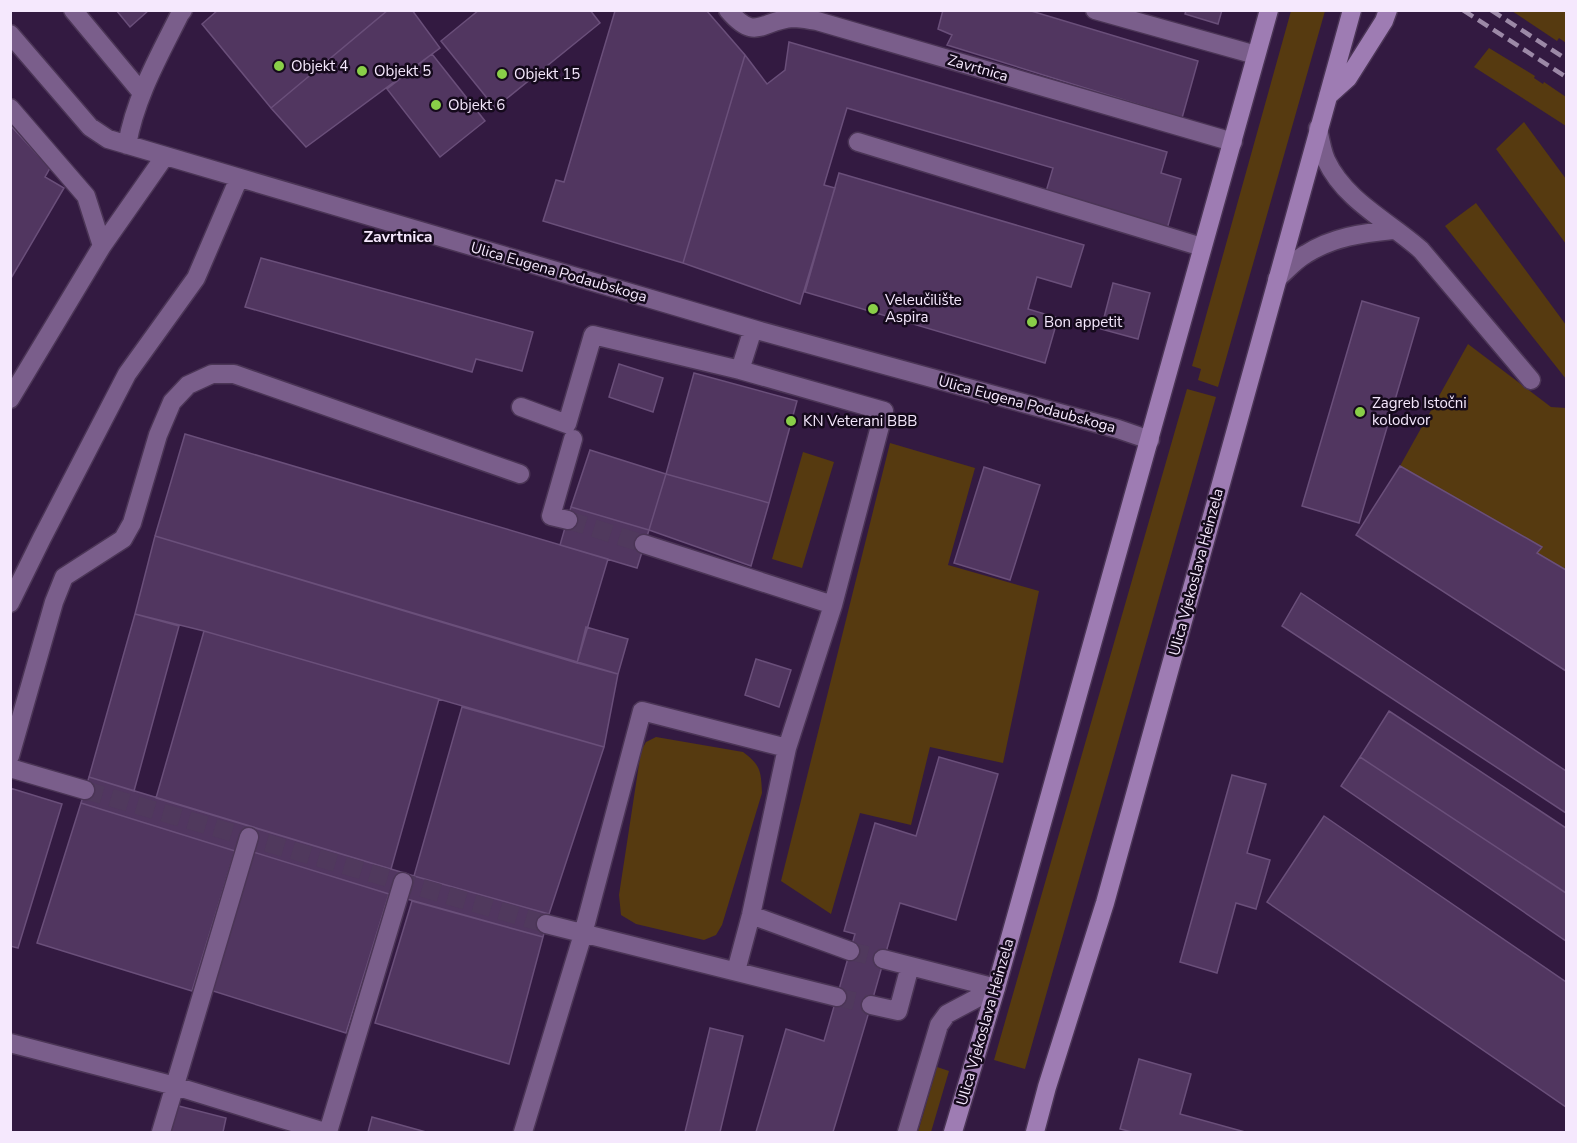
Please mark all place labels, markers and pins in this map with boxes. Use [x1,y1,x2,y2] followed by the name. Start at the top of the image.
[291,56,348,76] place label: Objekt 4
[272,59,286,73] marker: Objekt 4
[374,61,431,81] place label: Objekt 5
[355,64,369,78] marker: Objekt 5
[514,64,580,84] place label: Objekt 15
[495,67,509,81] marker: Objekt 15
[448,95,505,115] place label: Objekt 6
[429,98,443,112] marker: Objekt 6
[884,290,962,327] place label: Veleučilište Aspira
[866,302,880,316] marker: Veleučilište Aspira
[1044,312,1123,332] place label: Bon appetit
[1025,315,1039,329] marker: Bon appetit
[1372,393,1467,430] place label: Zagreb Istočni kolodvor
[1353,405,1367,419] marker: Zagreb Istočni kolodvor
[803,411,917,431] place label: KN Veterani BBB
[784,414,798,428] marker: KN Veterani BBB

